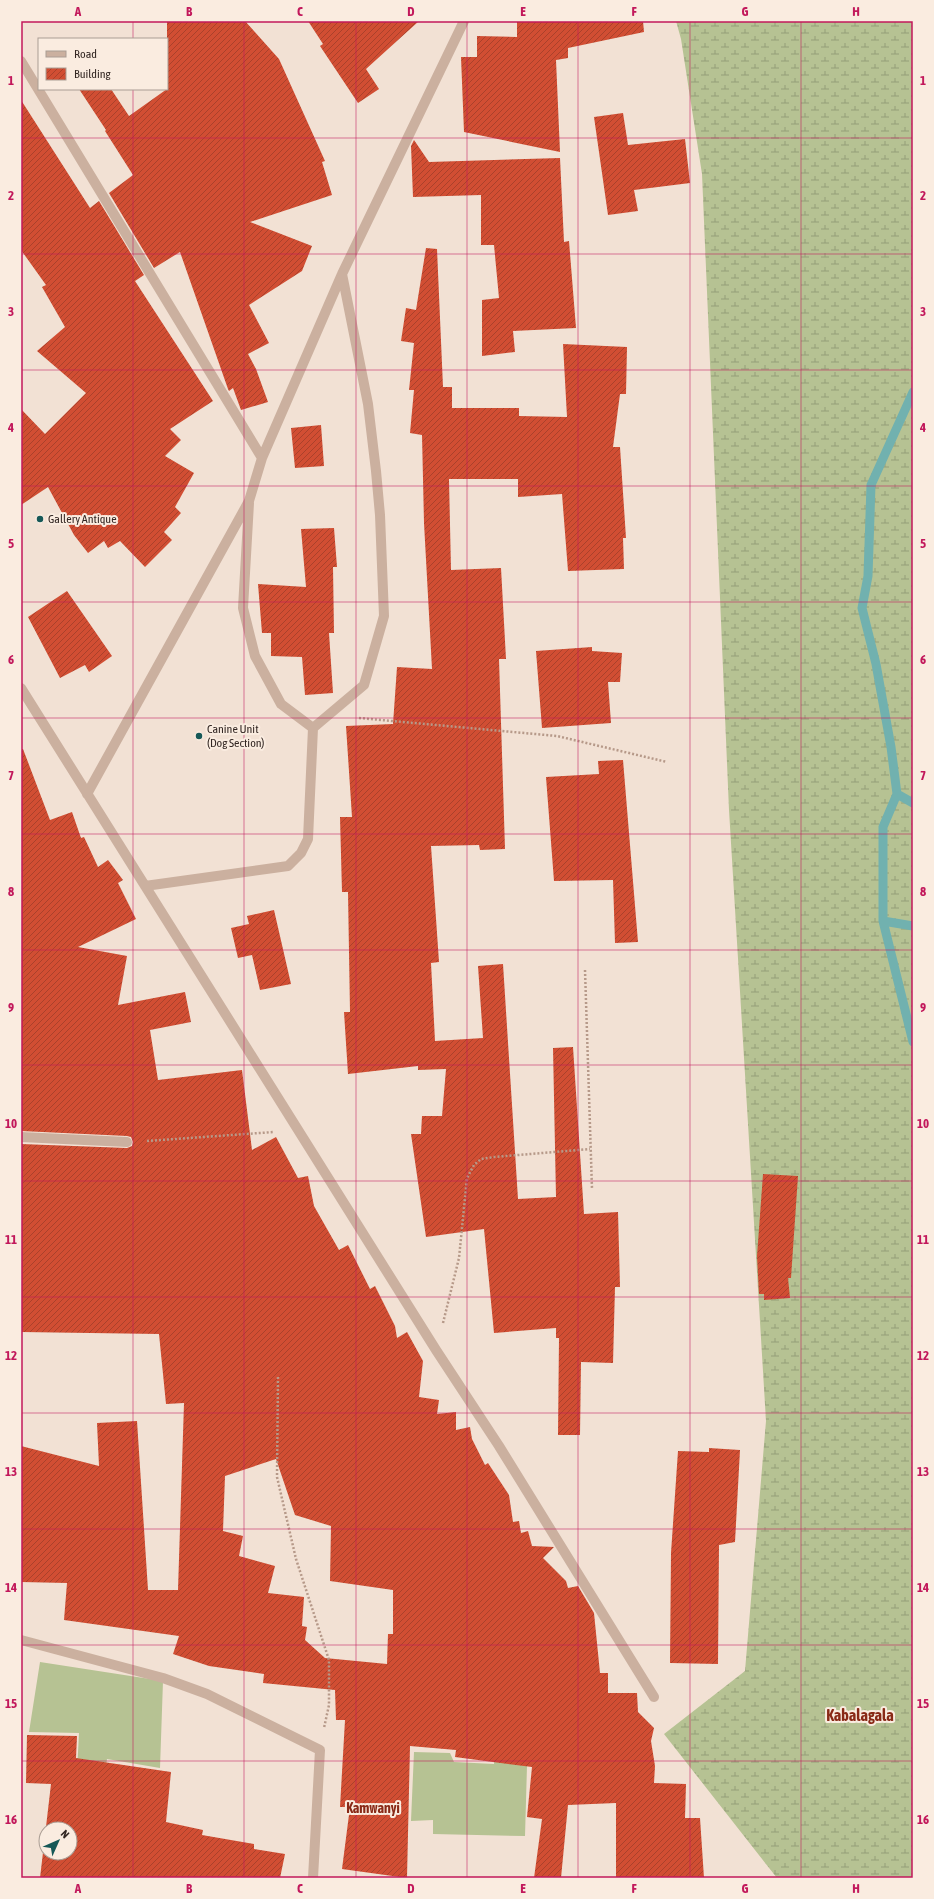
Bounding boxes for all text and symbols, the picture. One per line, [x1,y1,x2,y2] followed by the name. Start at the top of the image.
[74,4,82,19] text: A
[186,4,193,19] text: B
[297,4,303,19] text: C
[407,4,415,19] text: D
[520,4,526,19] text: E
[631,4,637,19] text: F
[742,4,749,19] text: G
[852,4,860,19] text: H
[38,38,168,90] legend
[74,47,97,61] text: Road
[74,67,112,81] text: Building
[8,73,14,88] text: 1
[920,73,926,88] text: 1
[8,188,14,203] text: 2
[920,188,926,203] text: 2
[8,304,14,319] text: 3
[920,304,926,319] text: 3
[7,420,14,435] text: 4
[919,420,926,435] text: 4
[48,512,117,526] place label: Gallery Antique
[35,514,45,524] marker: Gallery Antique
[8,536,14,551] text: 5
[920,536,926,551] text: 5
[8,652,14,667] text: 6
[920,652,926,667] text: 6
[207,722,265,750] place label: Canine Unit (Dog Section)
[194,731,204,741] marker: Canine Unit (Dog Section)
[8,768,14,783] text: 7
[920,768,926,783] text: 7
[8,884,14,899] text: 8
[920,884,926,899] text: 8
[8,1000,14,1015] text: 9
[920,1000,926,1015] text: 9
[5,1116,17,1131] text: 10
[917,1116,929,1131] text: 10
[5,1232,17,1247] text: 11
[917,1232,929,1247] text: 11
[5,1348,17,1363] text: 12
[917,1348,929,1363] text: 12
[5,1464,17,1479] text: 13
[917,1464,929,1479] text: 13
[5,1580,17,1595] text: 14
[917,1580,929,1595] text: 14
[5,1696,17,1711] text: 15
[917,1696,929,1711] text: 15
[826,1706,894,1724] district label: Kabalagala
[346,1800,400,1816] district label: Kamwanyi
[5,1812,17,1827] text: 16
[917,1812,929,1827] text: 16
[38,1821,78,1861] north arrow
[59,1827,72,1840] text: N
[74,1881,82,1896] text: A
[186,1881,193,1896] text: B
[297,1881,303,1896] text: C
[407,1881,415,1896] text: D
[520,1881,526,1896] text: E
[631,1881,637,1896] text: F
[742,1881,749,1896] text: G
[852,1881,860,1896] text: H

